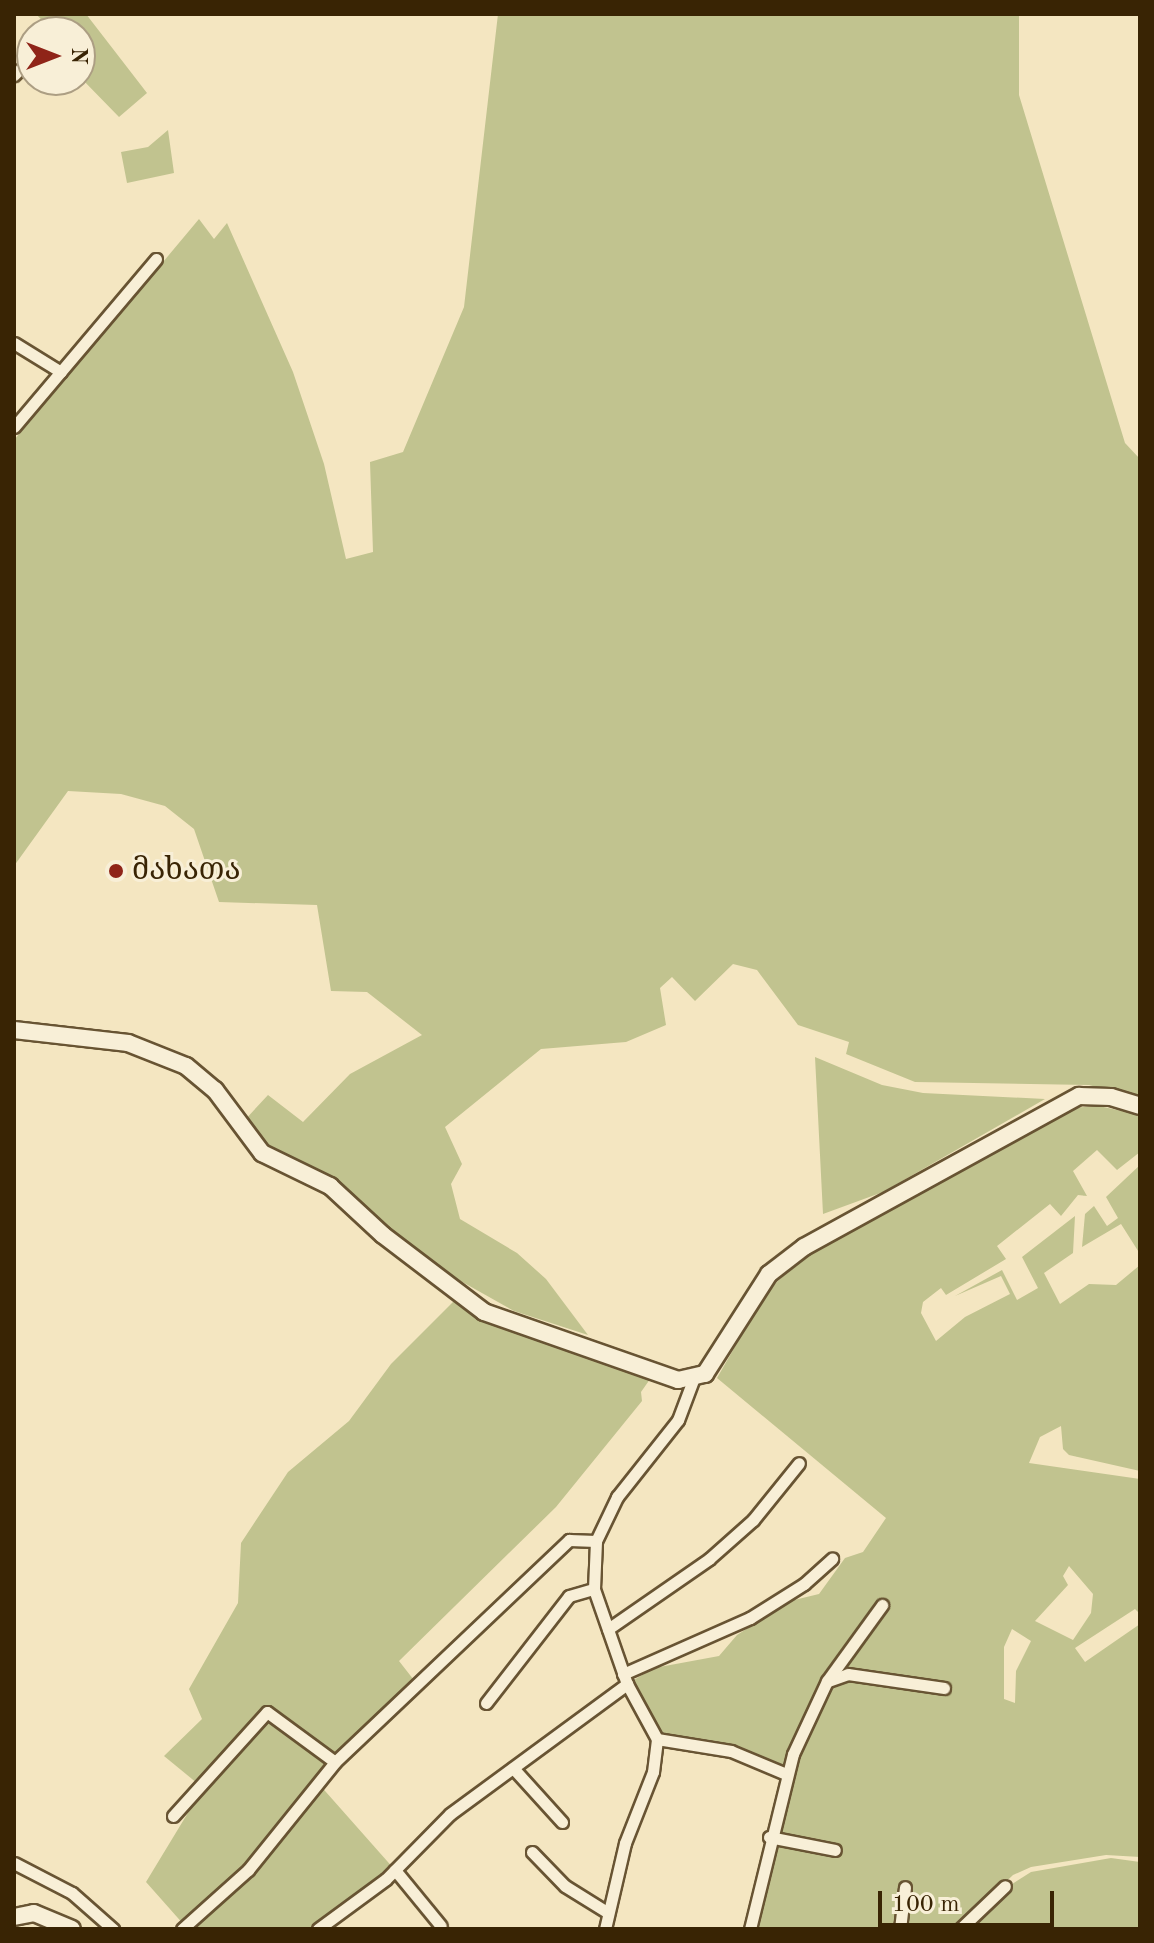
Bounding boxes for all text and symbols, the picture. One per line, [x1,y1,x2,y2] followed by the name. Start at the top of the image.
[16,16,96,96] north arrow
[67,48,89,64] text: N
[132,853,241,889] place label: მახათა
[107,862,125,880] marker: მახათა
[882,1875,1058,1925] scale bar
[892,1893,960,1917] text: 100 m

